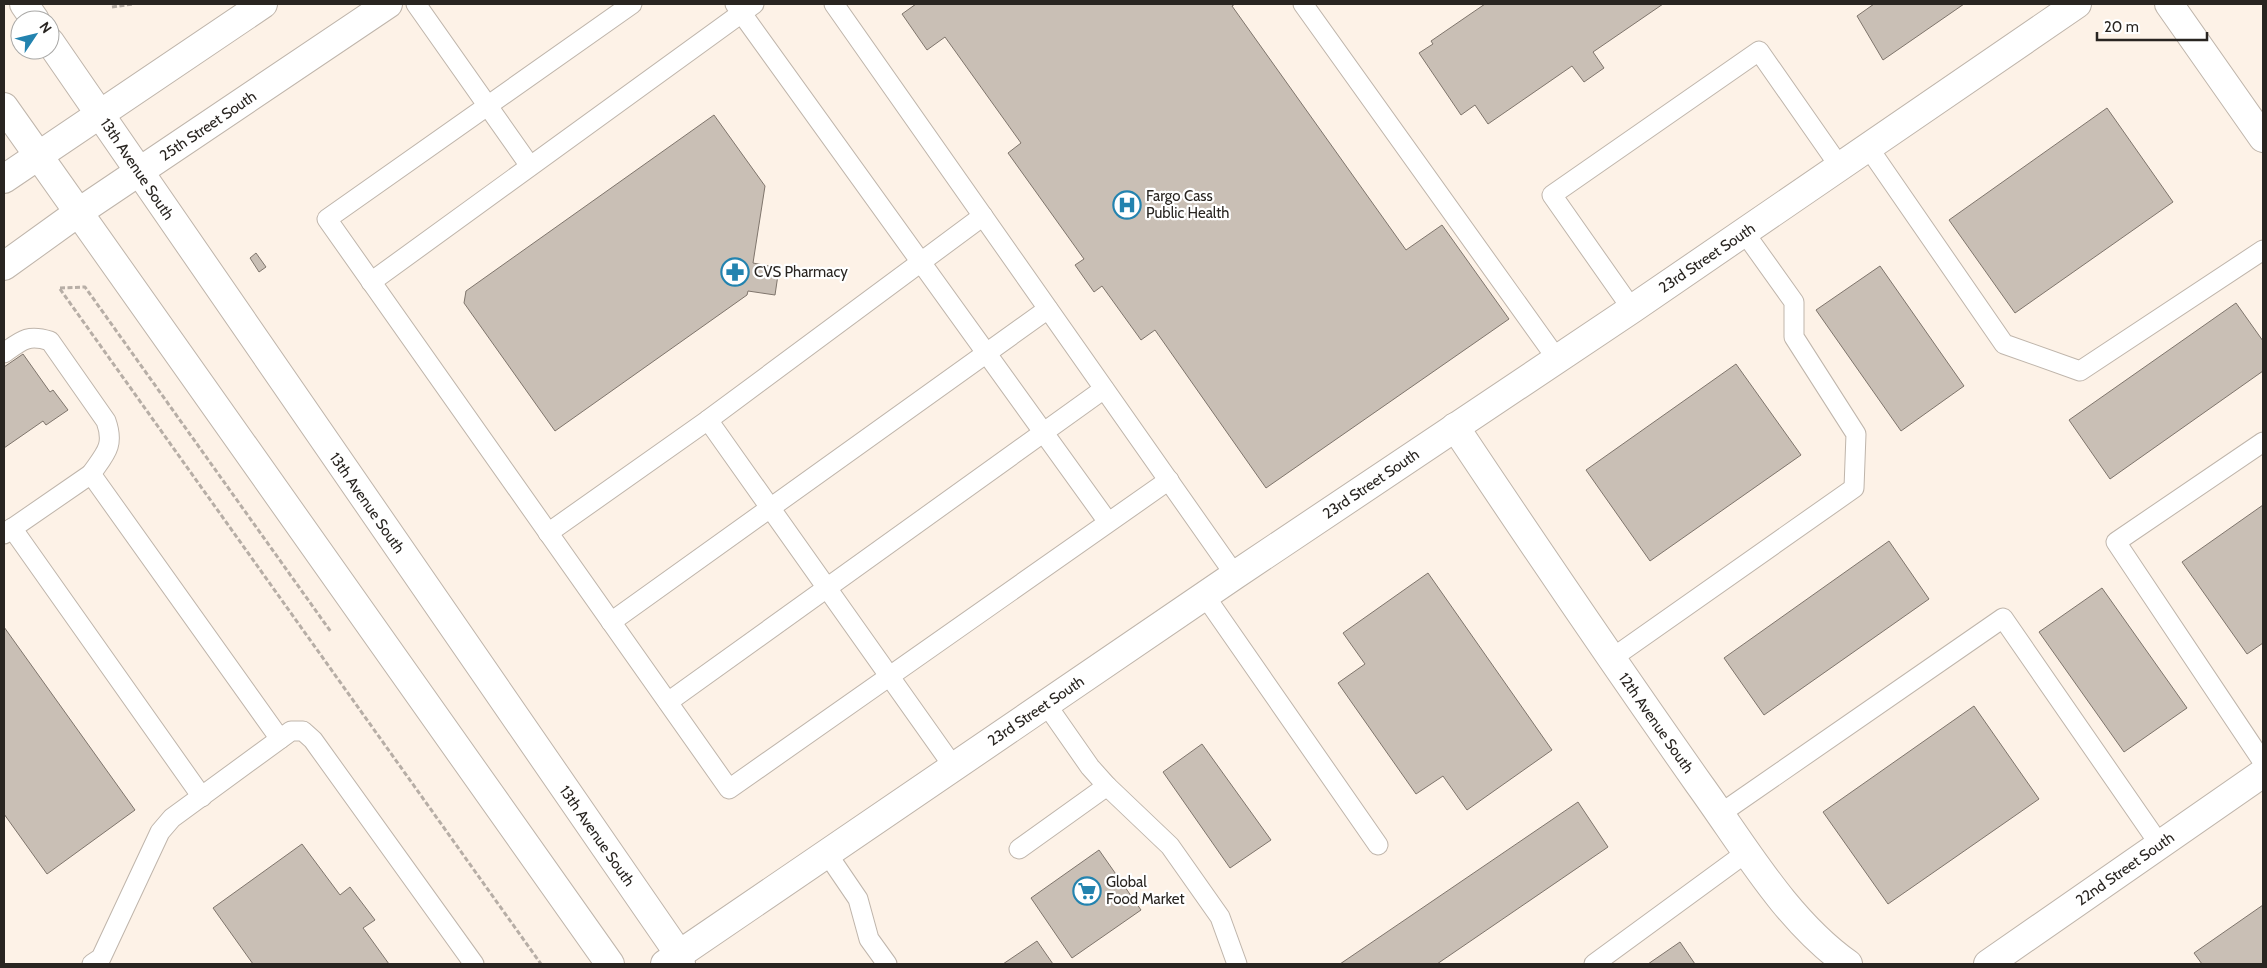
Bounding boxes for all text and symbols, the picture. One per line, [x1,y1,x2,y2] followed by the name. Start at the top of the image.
[10,10,60,60] north arrow
[2097,10,2207,42] scale bar
[35,18,56,37] text: N
[2104,18,2139,36] text: 20 m
[156,87,260,165] street label: 25th Street South
[96,115,178,223] street label: 13th Avenue South
[1146,187,1230,222] place label: Fargo Cass Public Health
[1112,190,1142,220] hospital icon: Fargo Cass Public Health
[1655,219,1759,297] street label: 23rd Street South
[720,257,750,287] pharmacy icon: CVS Pharmacy
[754,263,848,281] place label: CVS Pharmacy
[1319,445,1423,523] street label: 23rd Street South
[326,449,408,557] street label: 13th Avenue South
[1615,669,1697,777] street label: 12th Avenue South
[984,672,1088,750] street label: 23rd Street South
[556,782,638,890] street label: 13th Avenue South
[2072,828,2178,910] street label: 22nd Street South
[1106,873,1185,908] place label: Global Food Market
[1072,876,1102,906] supermarket icon: Global Food Market

